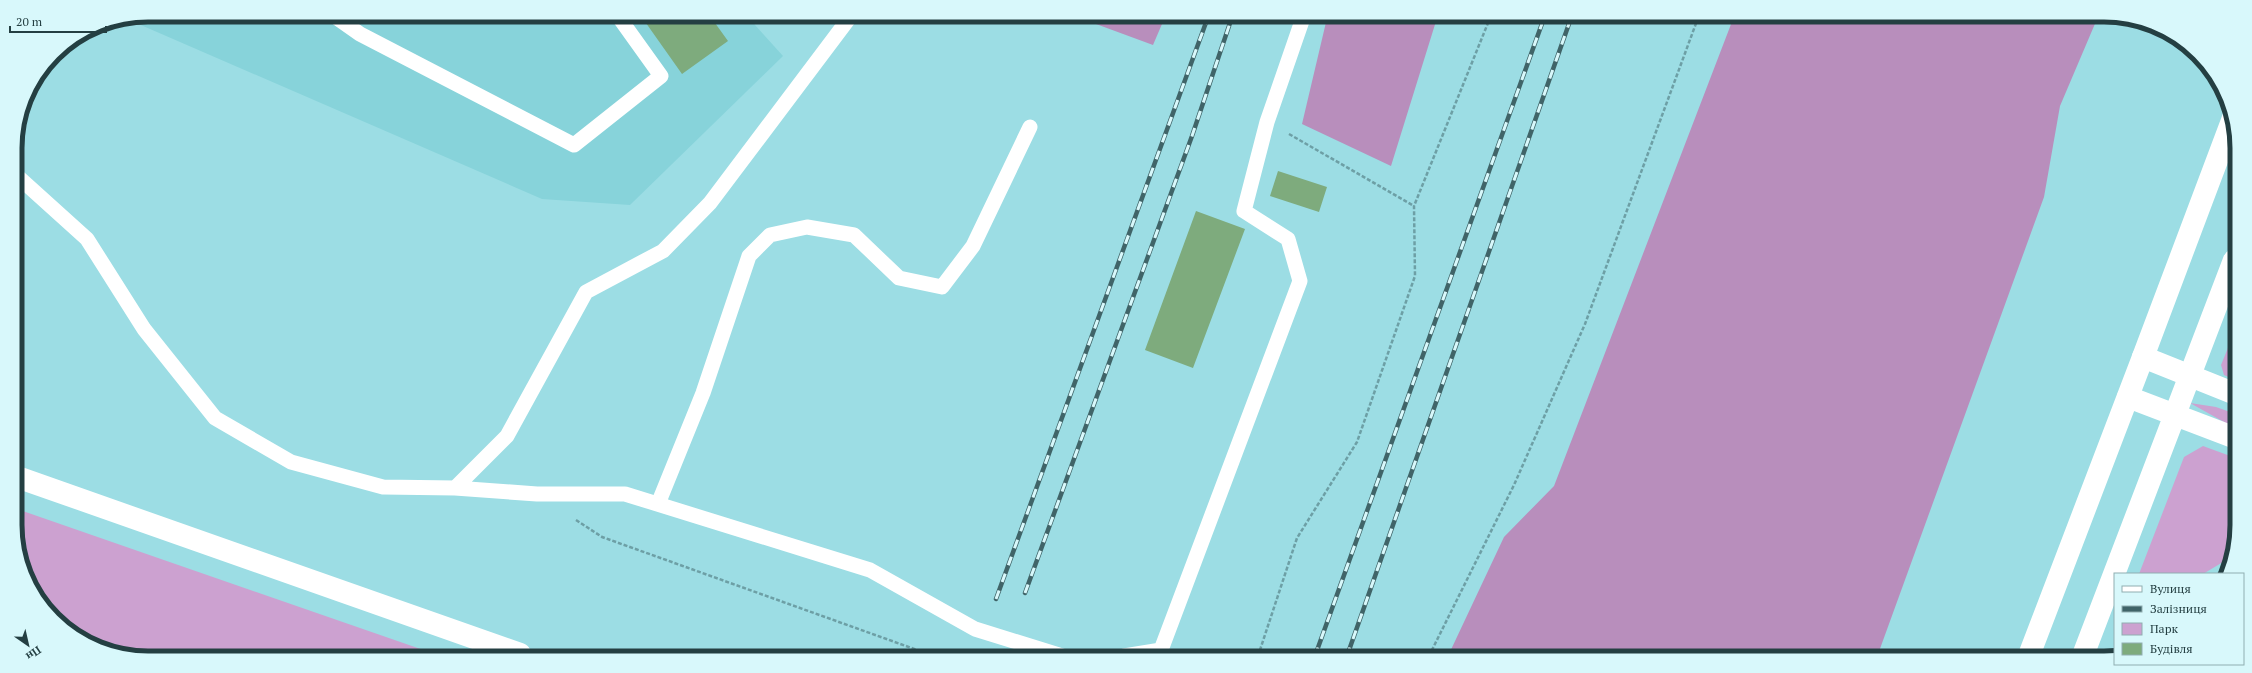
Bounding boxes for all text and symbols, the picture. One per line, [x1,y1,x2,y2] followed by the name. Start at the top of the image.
[10,8,106,34] scale bar
[16,14,43,29] text: 20 m
[2114,573,2244,665] legend
[2150,581,2191,596] text: Вулиця
[2150,601,2207,616] text: Залізниця
[2150,621,2178,636] text: Парк
[8,625,48,665] north arrow
[2150,641,2193,656] text: Будівля
[23,643,44,663] text: Пн

